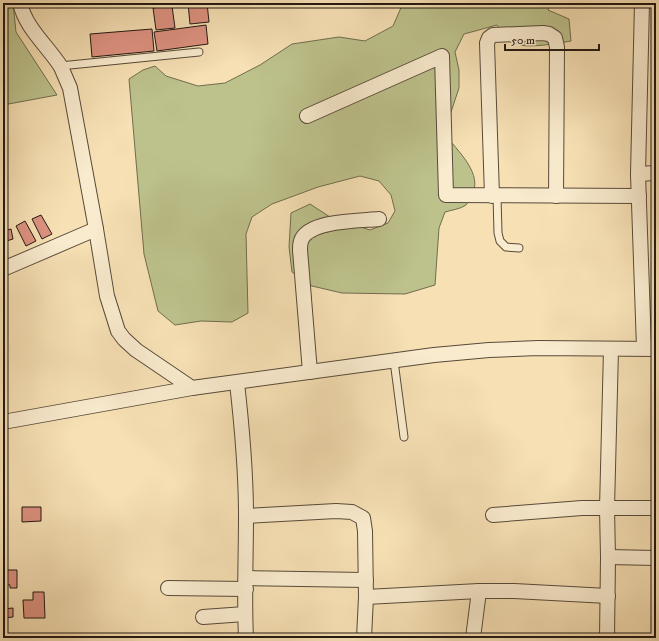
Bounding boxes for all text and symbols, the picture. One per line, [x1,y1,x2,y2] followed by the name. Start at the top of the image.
[505,26,599,52] scale bar
[511,33,535,48] text: 50 m

